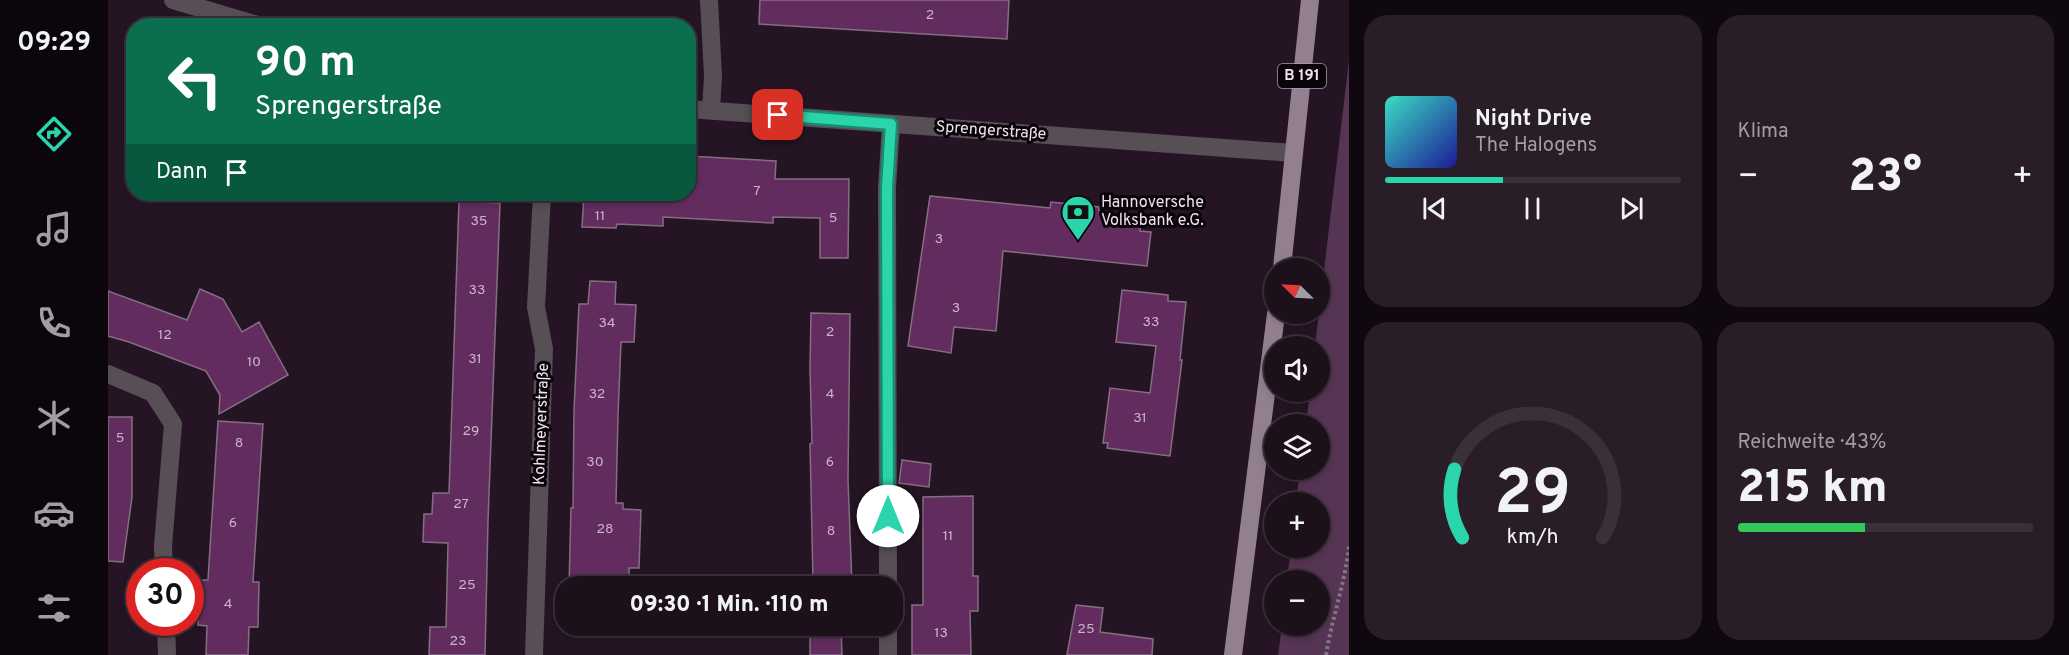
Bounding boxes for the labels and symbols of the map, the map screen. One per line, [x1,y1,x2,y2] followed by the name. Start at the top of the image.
[926,7,934,24] house number: 2
[1278,64,1326,88] road number: B 191
[752,89,803,140] pin
[935,117,1047,145] street label: Sprengerstraße
[753,183,761,200] house number: 7
[1101,193,1204,231] place label: Hannoversche Volksbank e.G.
[1060,194,1096,241] bank icon: Hannoversche Volksbank e.G.
[595,208,605,225] house number: 11
[829,210,837,227] house number: 5
[470,213,488,230] house number: 35
[935,231,943,248] house number: 3
[1264,258,1330,324] north arrow
[469,282,485,299] house number: 33
[952,300,960,317] house number: 3
[1143,314,1159,331] house number: 33
[598,315,616,332] house number: 34
[826,324,834,341] house number: 2
[158,327,172,344] house number: 12
[468,351,482,368] house number: 31
[247,354,261,371] house number: 10
[530,363,554,485] street label: Kohlmeyerstraße
[589,386,605,403] house number: 32
[826,386,834,403] house number: 4
[1133,410,1147,427] house number: 31
[463,423,479,440] house number: 29
[116,430,124,447] house number: 5
[235,435,243,452] house number: 8
[586,454,604,471] house number: 30
[826,454,834,471] house number: 6
[856,484,920,548] position arrow
[453,496,469,513] house number: 27
[229,515,237,532] house number: 6
[596,521,614,538] house number: 28
[827,523,835,540] house number: 8
[943,528,953,545] house number: 11
[126,558,204,636] speed limit sign: 30
[458,577,476,594] house number: 25
[224,596,232,613] house number: 4
[1077,621,1095,638] house number: 25
[934,625,948,642] house number: 13
[450,633,467,650] house number: 23

